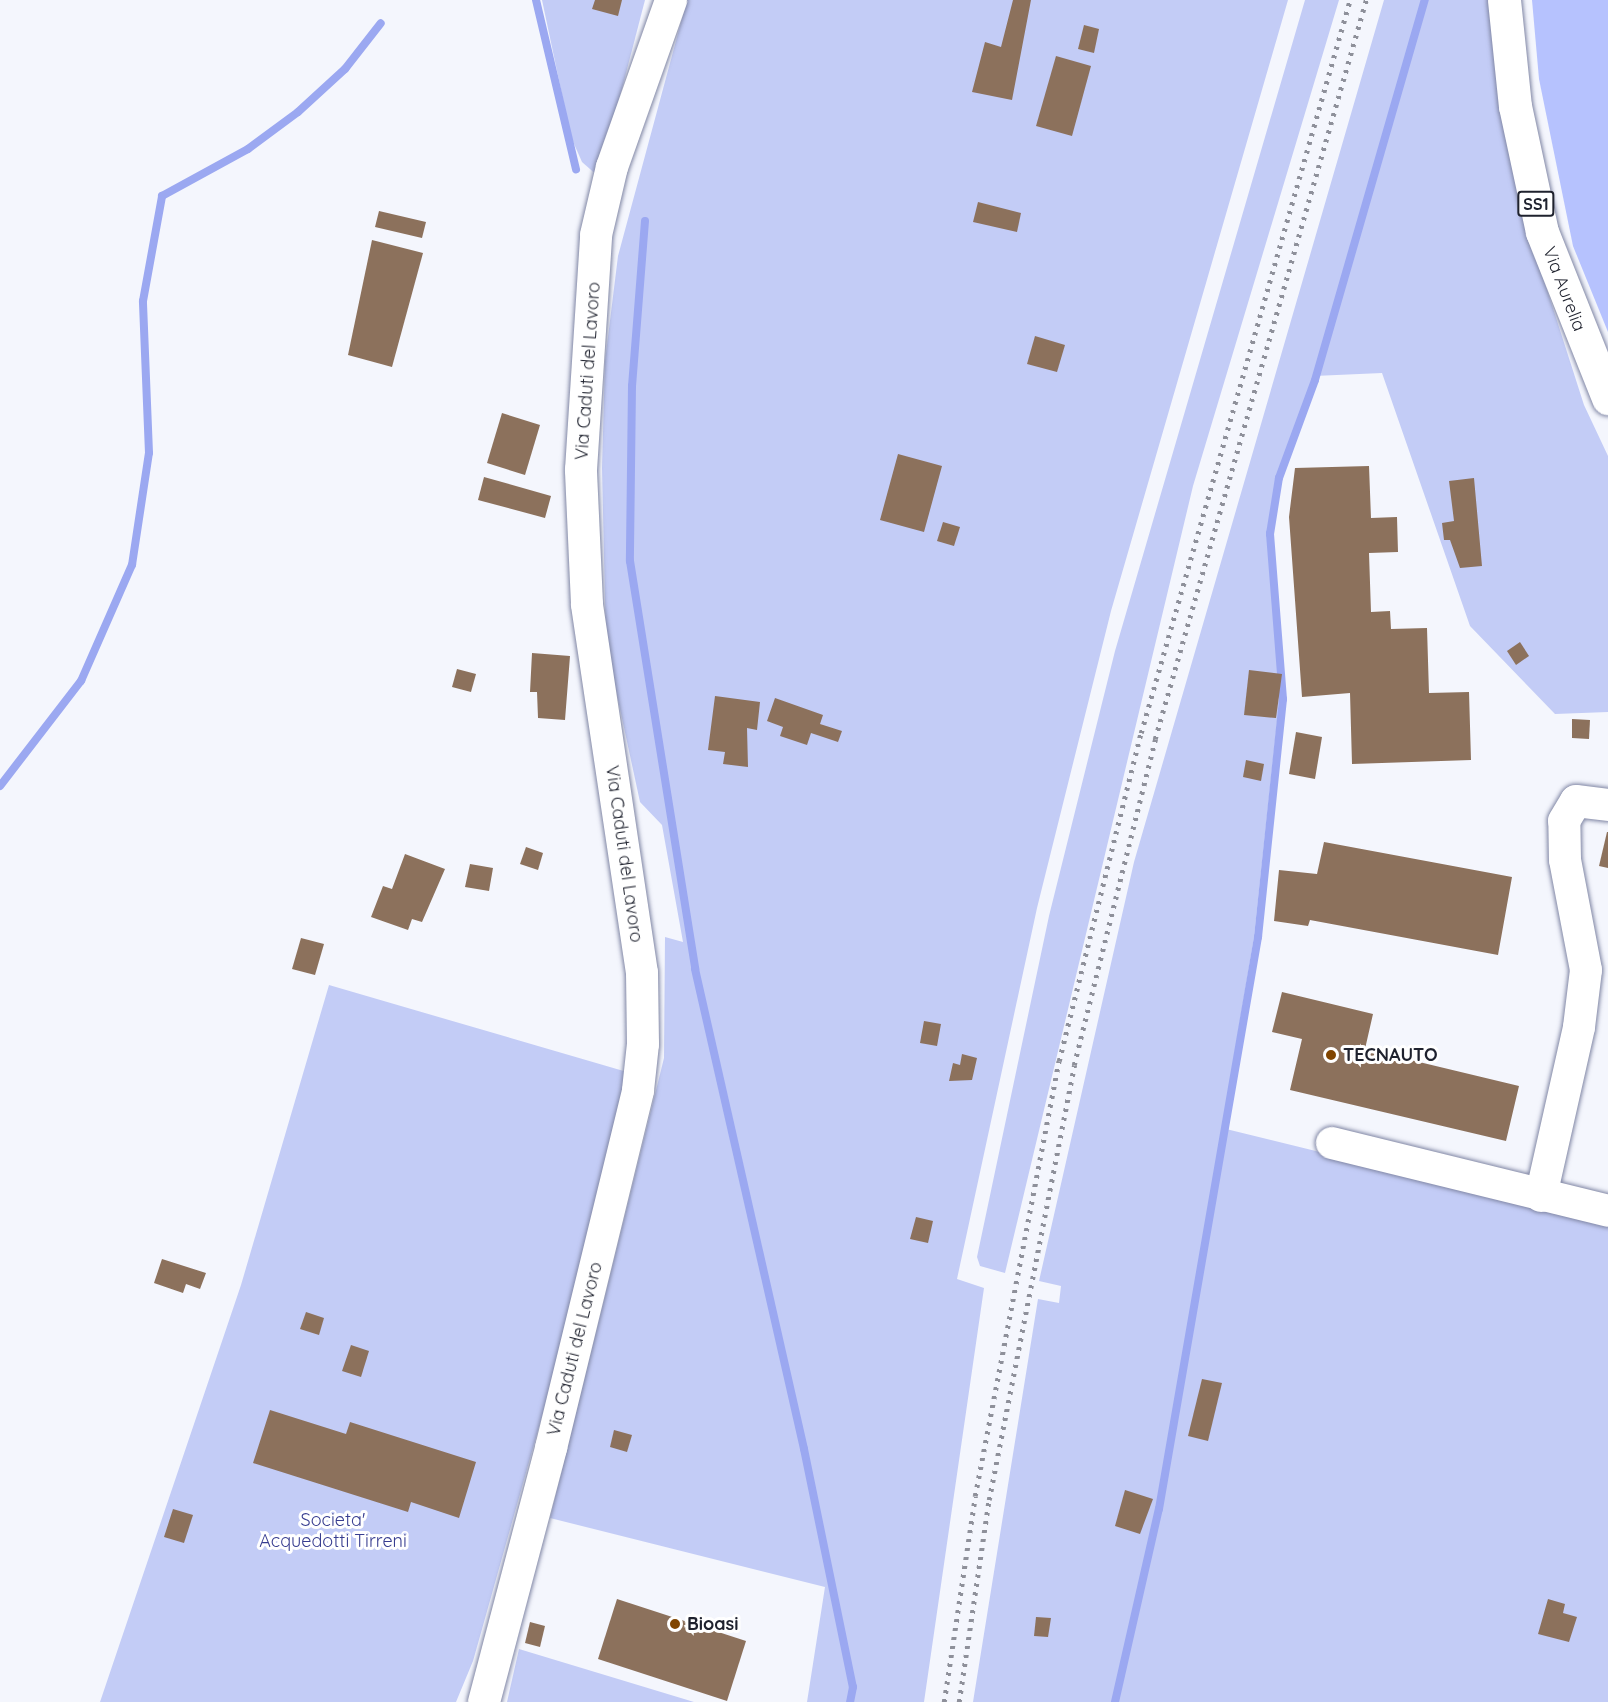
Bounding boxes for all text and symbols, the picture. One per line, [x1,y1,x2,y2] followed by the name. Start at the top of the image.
[1516,191,1556,217] road number: SS1
[1538,244,1590,334] street label: Via Aurelia
[571,281,605,461] street label: Via Caduti del Lavoro
[601,764,647,944] street label: Via Caduti del Lavoro
[1343,1044,1438,1066] place label: TECNAUTO
[1324,1048,1338,1062] marker: TECNAUTO
[543,1260,607,1438] street label: Via Caduti del Lavoro
[259,1510,407,1552] park label: Societa' Acquedotti Tirreni
[687,1613,738,1635] place label: Bioasi
[668,1617,682,1631] marker: Bioasi

